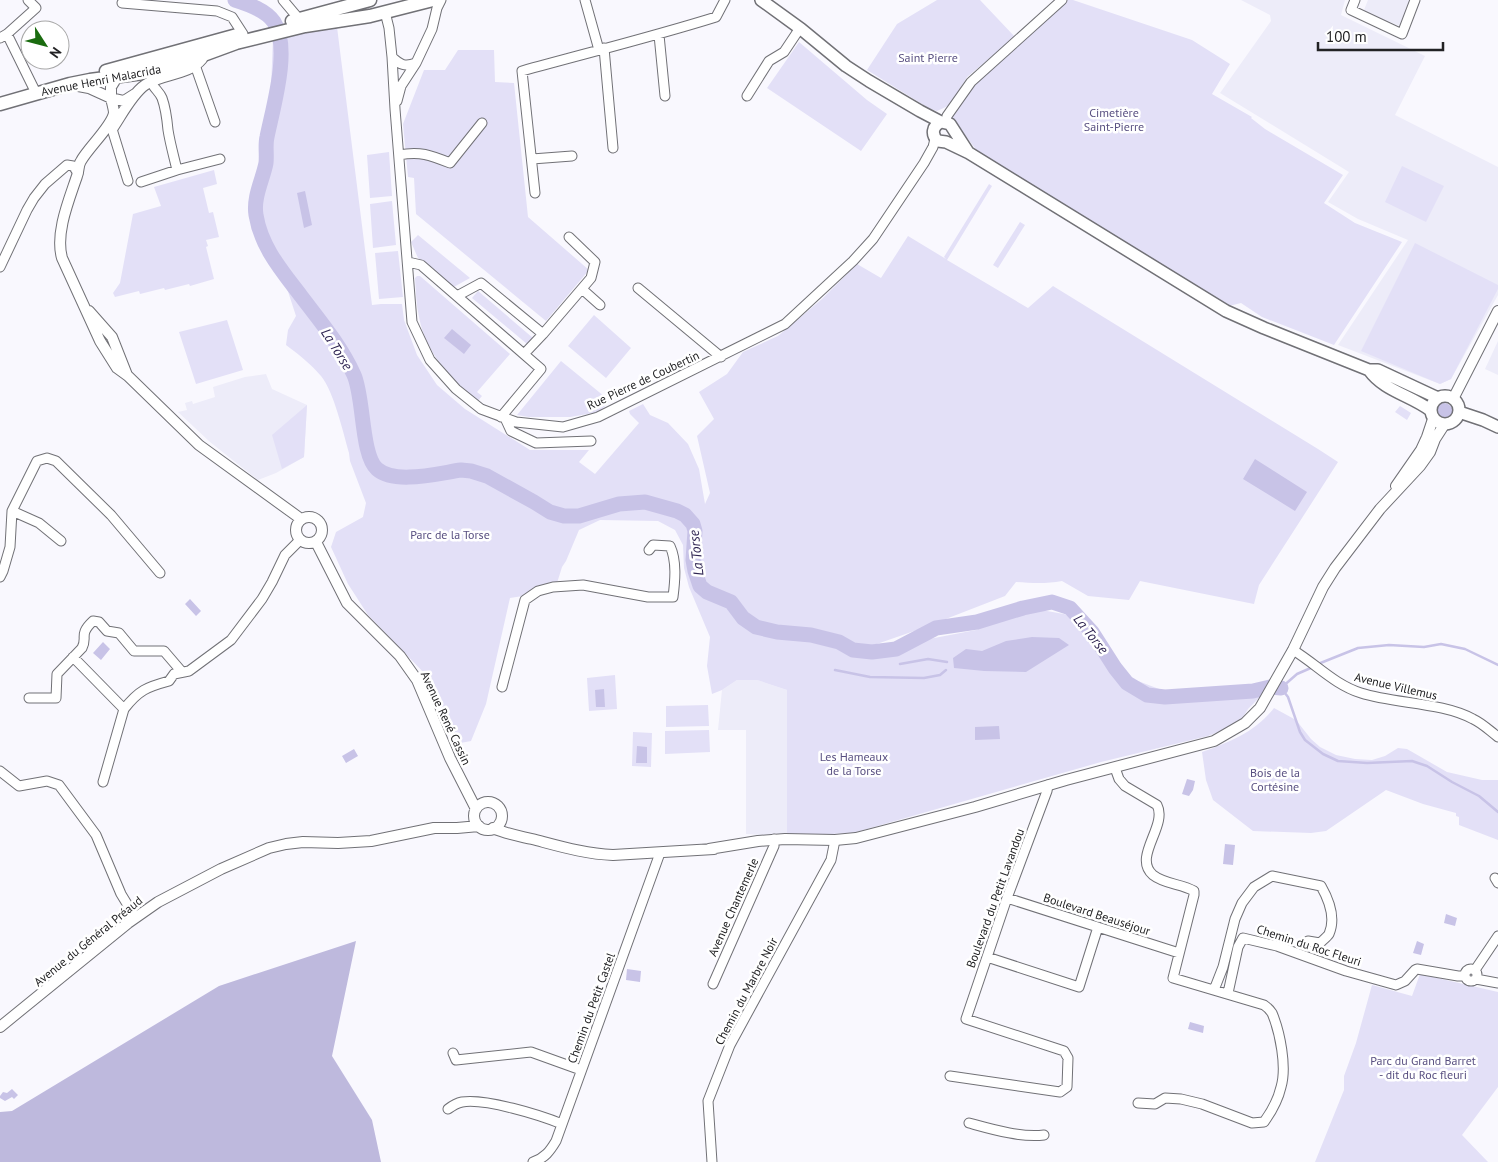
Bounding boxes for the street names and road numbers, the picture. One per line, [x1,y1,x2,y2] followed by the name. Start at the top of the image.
[40,61,162,99] street label: Avenue Henri Malacrida
[584,347,702,413] street label: Rue Pierre de Coubertin
[418,669,474,767] street label: Avenue René Cassin
[1353,669,1439,703] street label: Avenue Villemus
[963,826,1027,970] street label: Boulevard du Petit Lavandou
[705,855,761,959] street label: Avenue Chantemerle
[1042,890,1152,938] street label: Boulevard Beauséjour
[31,893,145,989] street label: Avenue du Général Préaud
[1255,921,1363,969] street label: Chemin du Roc Fleuri
[711,935,781,1047] street label: Chemin du Marbre Noir
[564,950,618,1065] street label: Chemin du Petit Castel

